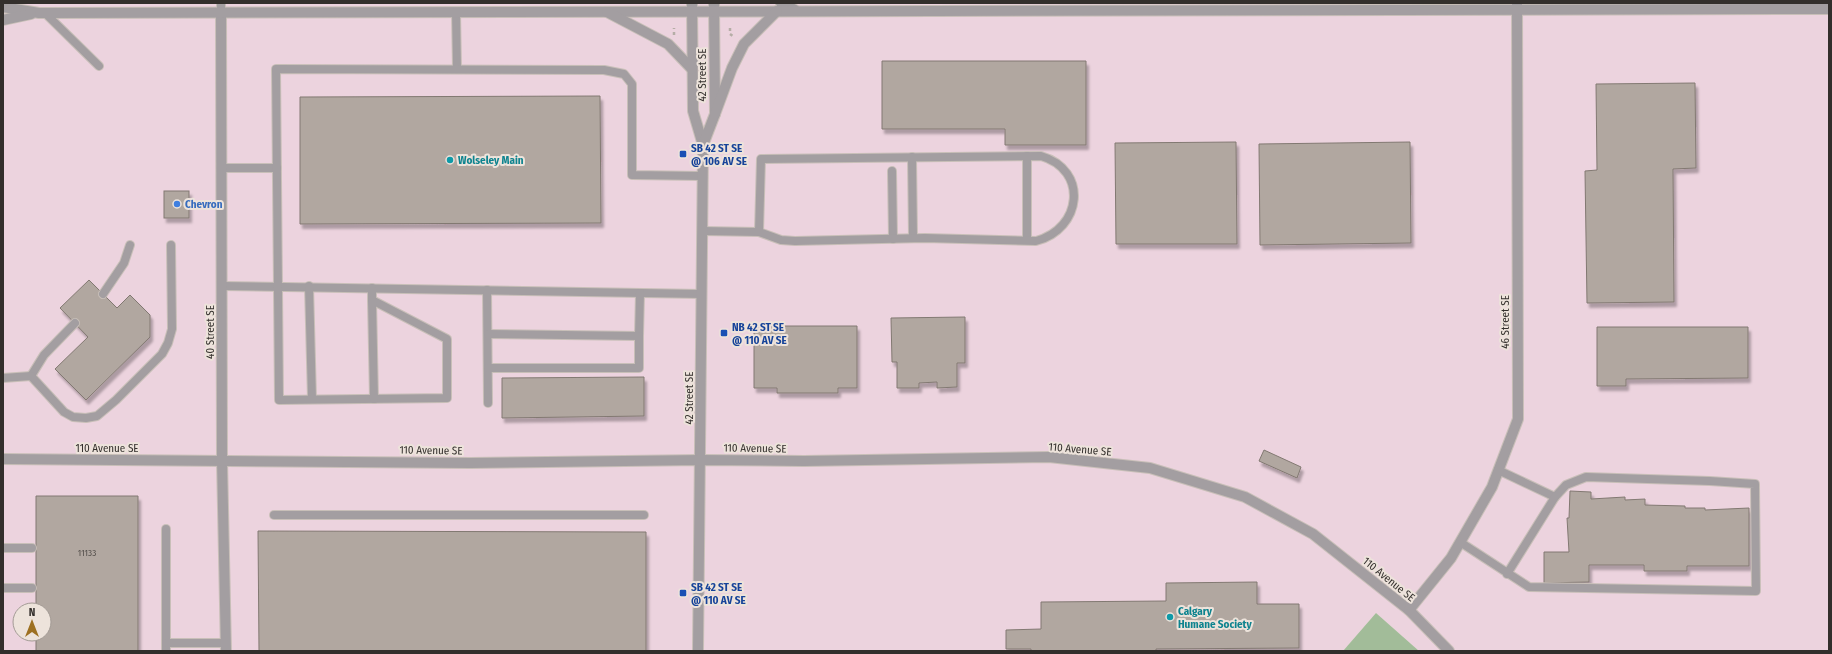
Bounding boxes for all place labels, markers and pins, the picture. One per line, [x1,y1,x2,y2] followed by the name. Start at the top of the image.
[691,142,747,168] place label: SB 42 ST SE @ 106 AV SE
[678,149,688,159] marker: SB 42 ST SE @ 106 AV SE
[458,154,524,167] place label: Wolseley Main
[445,155,455,165] marker: Wolseley Main
[185,198,223,211] place label: Chevron
[172,199,182,209] marker: Chevron
[732,321,787,347] place label: NB 42 ST SE @ 110 AV SE
[719,328,729,338] marker: NB 42 ST SE @ 110 AV SE
[691,581,746,607] place label: SB 42 ST SE @ 110 AV SE
[678,588,688,598] marker: SB 42 ST SE @ 110 AV SE
[1178,605,1252,631] place label: Calgary Humane Society
[1165,612,1175,622] marker: Calgary Humane Society

